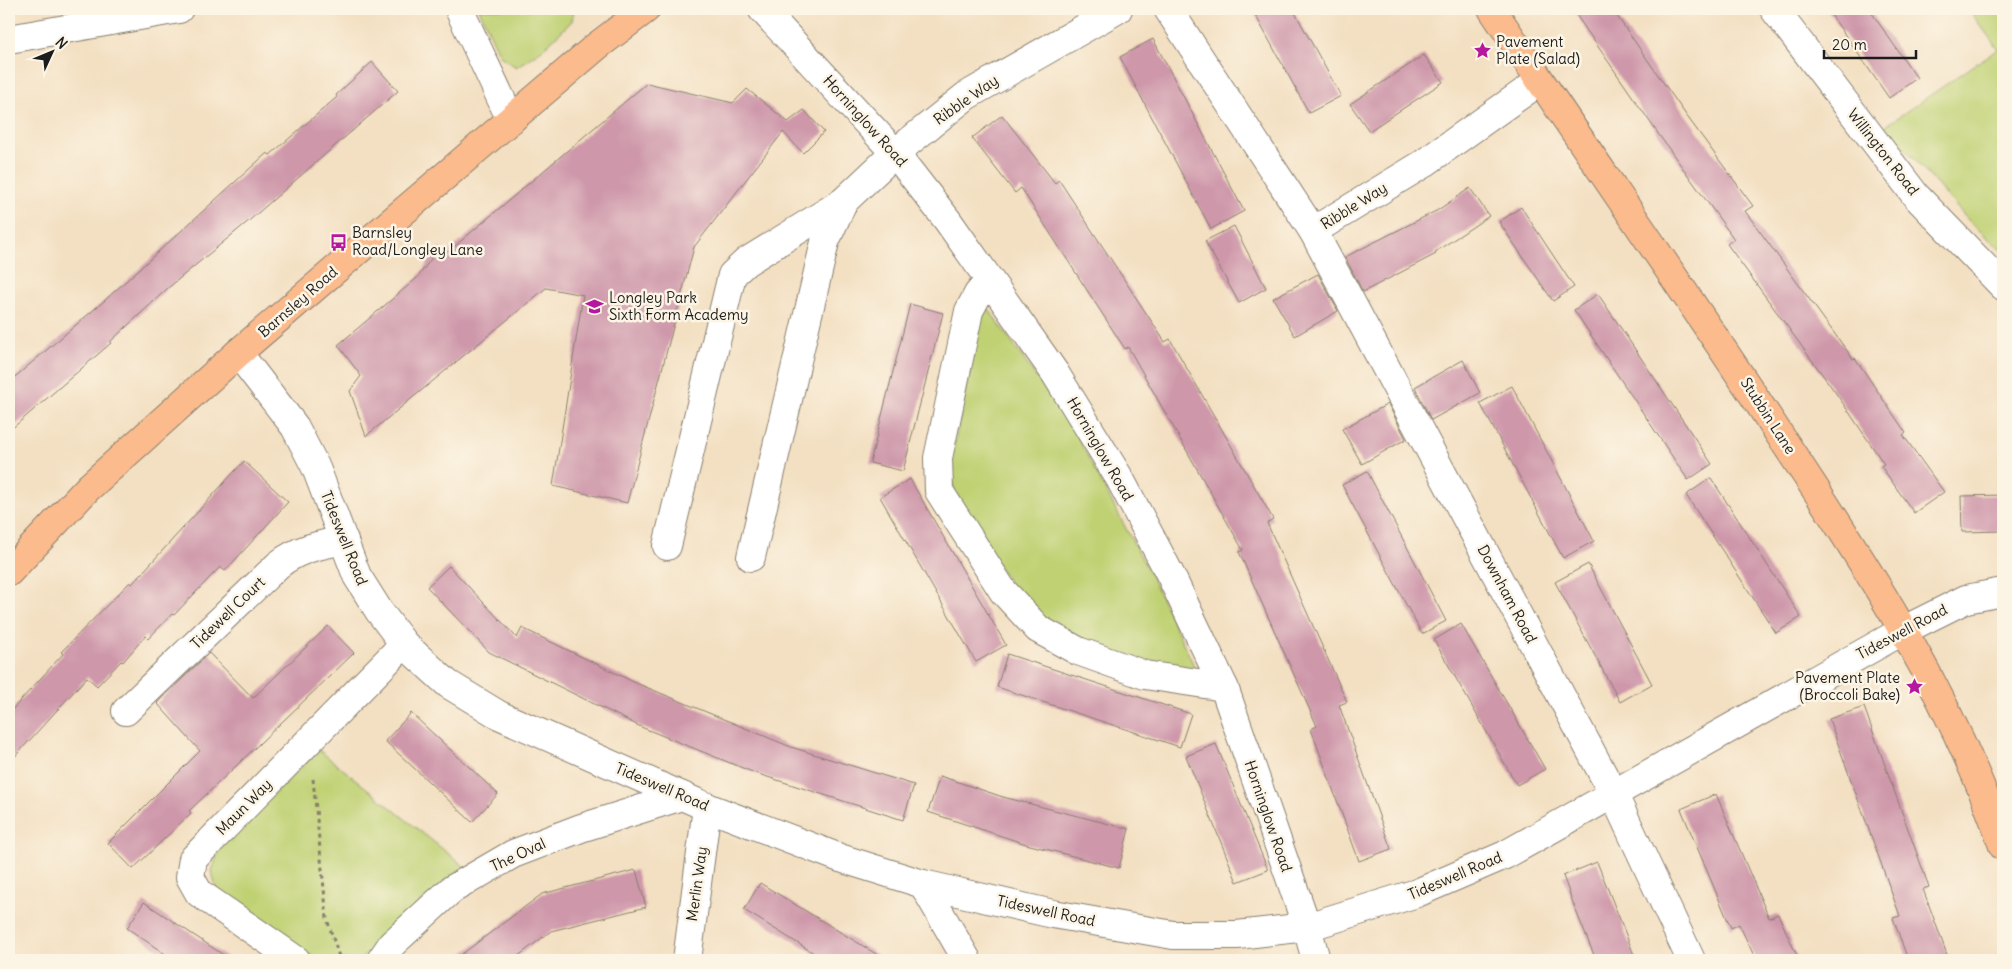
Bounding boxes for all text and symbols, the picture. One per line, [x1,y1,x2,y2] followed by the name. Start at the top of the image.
[28,28,78,78] north arrow
[1824,28,1917,60] scale bar
[1496,32,1580,68] place label: Pavement Plate (Salad)
[52,33,71,53] text: N
[1832,35,1867,54] text: 20 m
[1472,41,1492,61] place icon: Pavement Plate (Salad)
[930,70,1002,129] street label: Ribble Way
[819,71,912,171] street label: Horninglow Road
[1844,104,1923,199] street label: Willington Road
[1317,178,1390,233] street label: Ribble Way
[352,223,483,259] place label: Barnsley Road/Longley Lane
[328,232,348,252] bus stop icon: Barnsley Road/Longley Lane
[254,262,341,341] street label: Barnsley Road
[609,288,749,324] place label: Longley Park Sixth Form Academy
[585,297,605,317] school or university icon: Longley Park Sixth Form Academy
[1737,374,1800,458] street label: Stubbin Lane
[1063,393,1138,504] street label: Horninglow Road
[317,488,372,588] street label: Tideswell Road
[1474,541,1541,646] street label: Downham Road
[186,572,269,653] street label: Tidewell Court
[1853,600,1951,663] street label: Tideswell Road
[1795,668,1900,704] place label: Pavement Plate (Broccoli Bake)
[1904,677,1924,697] place icon: Pavement Plate (Broccoli Bake)
[612,758,712,815] street label: Tideswell Road
[1240,758,1297,874] street label: Horninglow Road
[212,775,276,839] street label: Maun Way
[487,833,548,876] street label: The Oval
[682,845,711,923] street label: Merlin Way
[1405,847,1505,904] street label: Tideswell Road
[995,891,1097,930] street label: Tideswell Road

